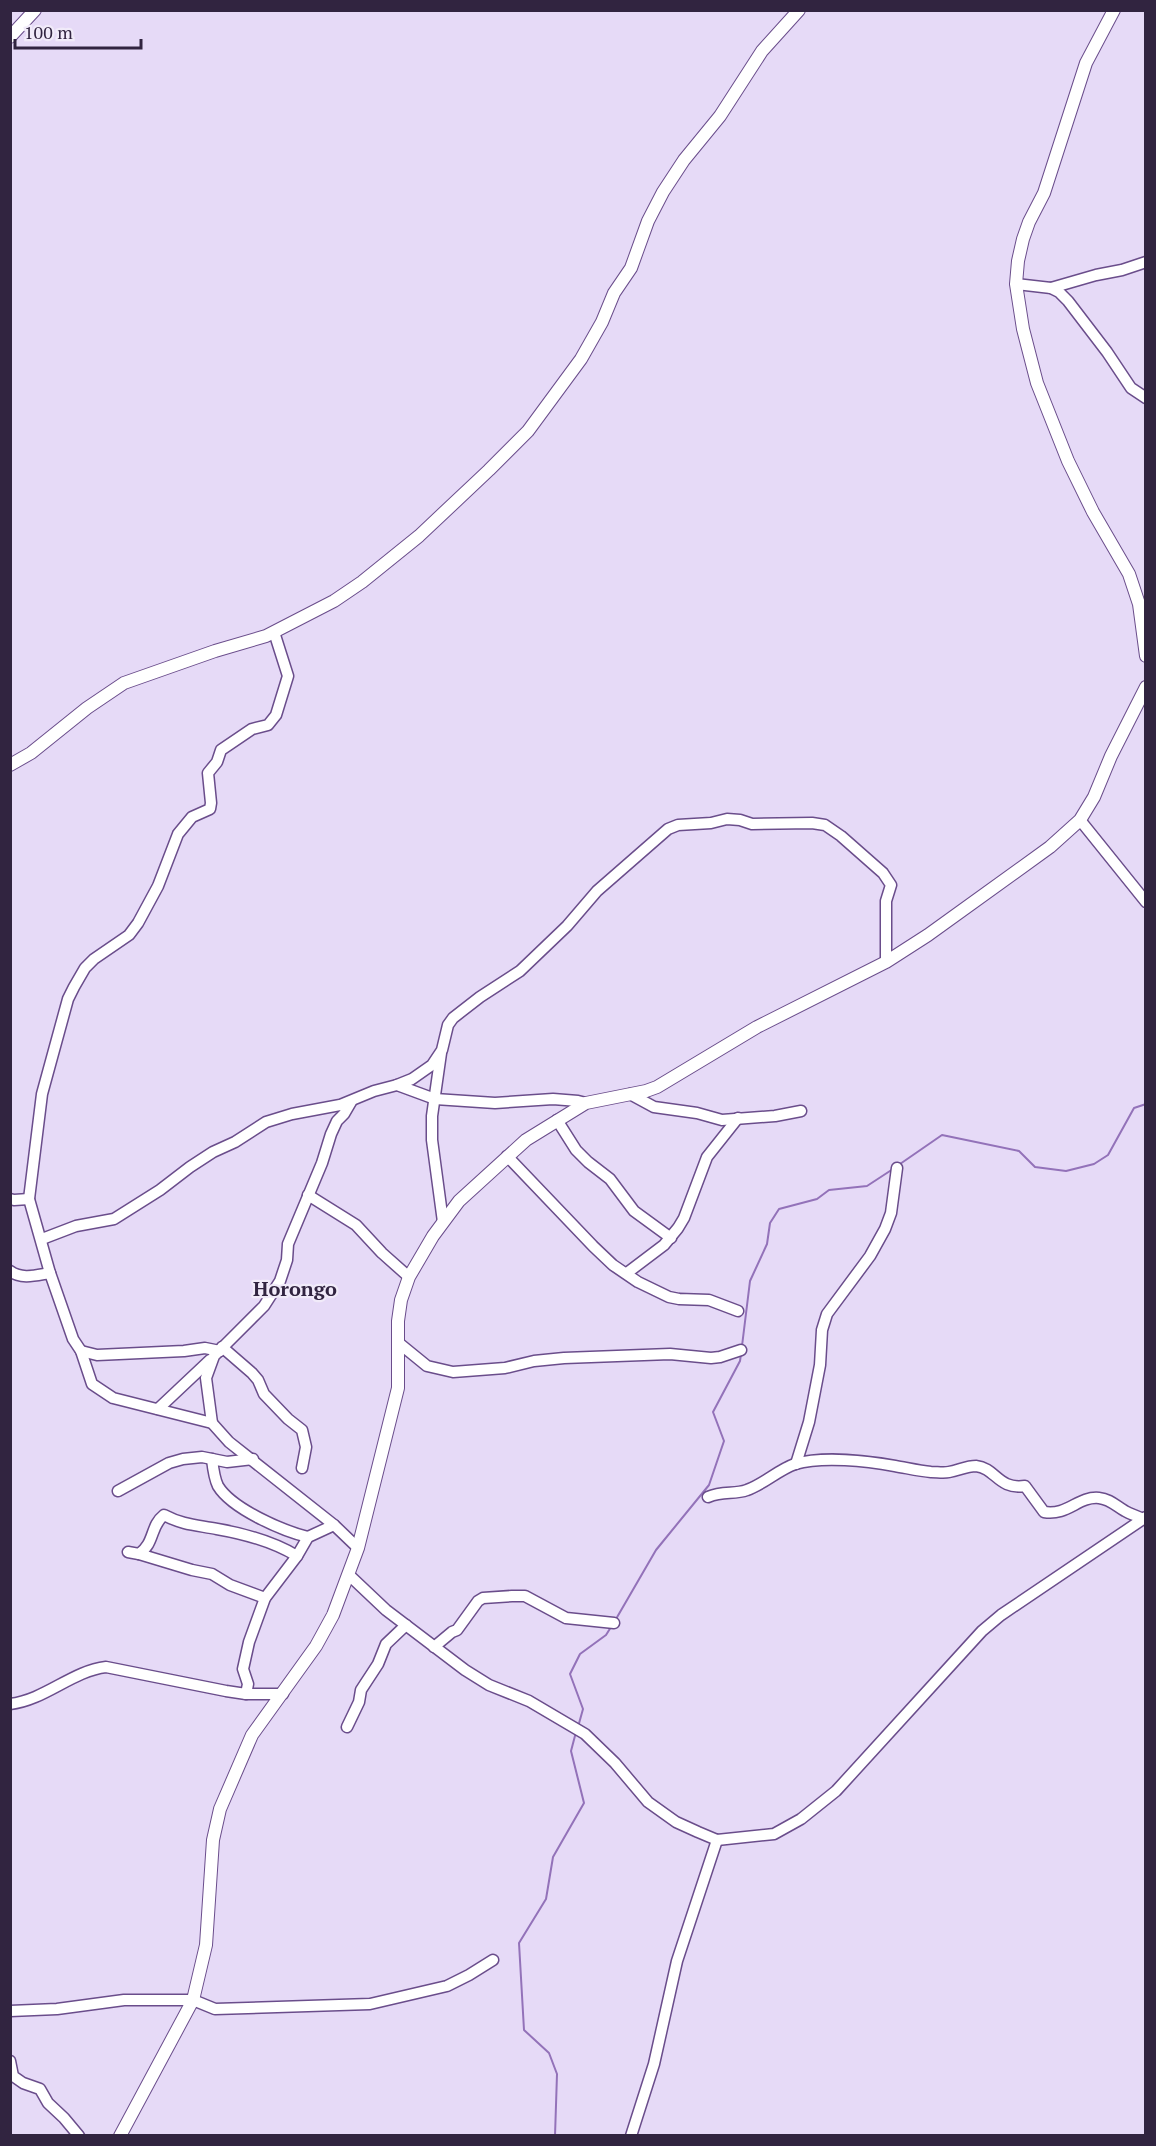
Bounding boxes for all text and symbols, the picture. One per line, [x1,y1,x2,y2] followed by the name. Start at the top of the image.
[15,12,141,50] scale bar
[24,20,73,44] text: 100 m
[253,1275,337,1302] district label: Horongo

